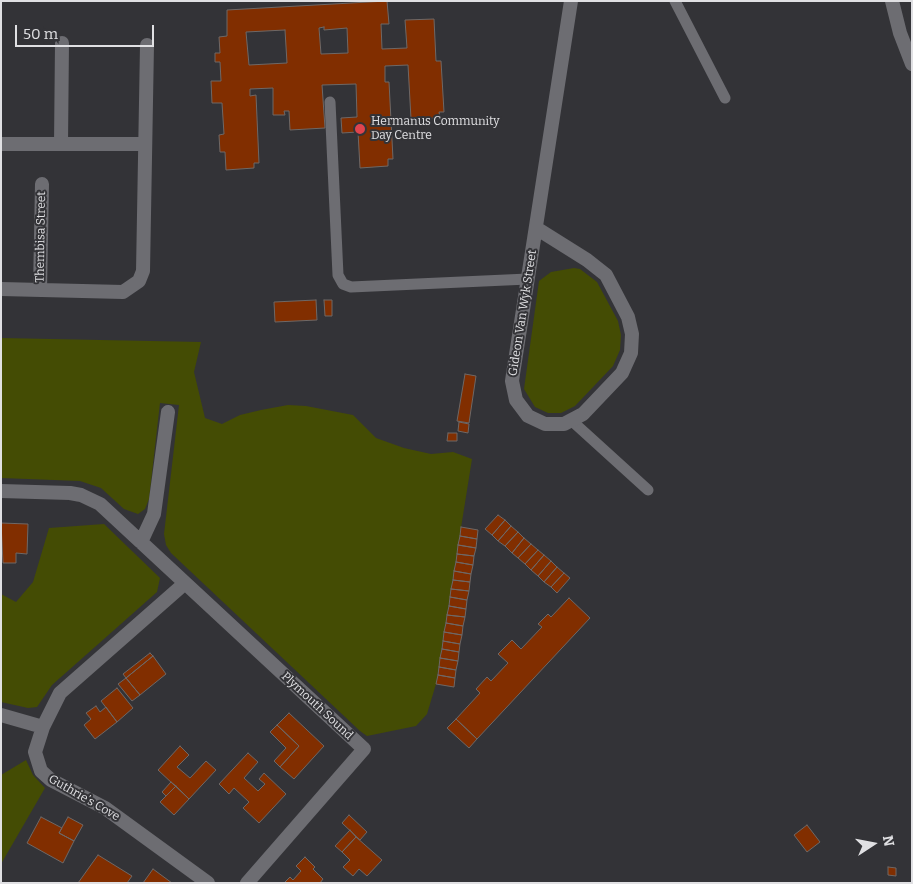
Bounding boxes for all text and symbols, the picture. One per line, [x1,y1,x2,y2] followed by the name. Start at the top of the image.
[18,15,156,47] scale bar
[23,25,58,43] text: 50 m
[371,115,500,143] place label: Hermanus Community Day Centre
[353,122,367,136] marker: Hermanus Community Day Centre
[33,191,49,283] street label: Thembisa Street
[506,249,540,377] street label: Gideon Van Wyk Street
[278,669,356,743] street label: Plymouth Sound
[46,772,122,824] street label: Guthrie’s Cove
[848,819,898,869] north arrow
[879,834,898,848] text: N

